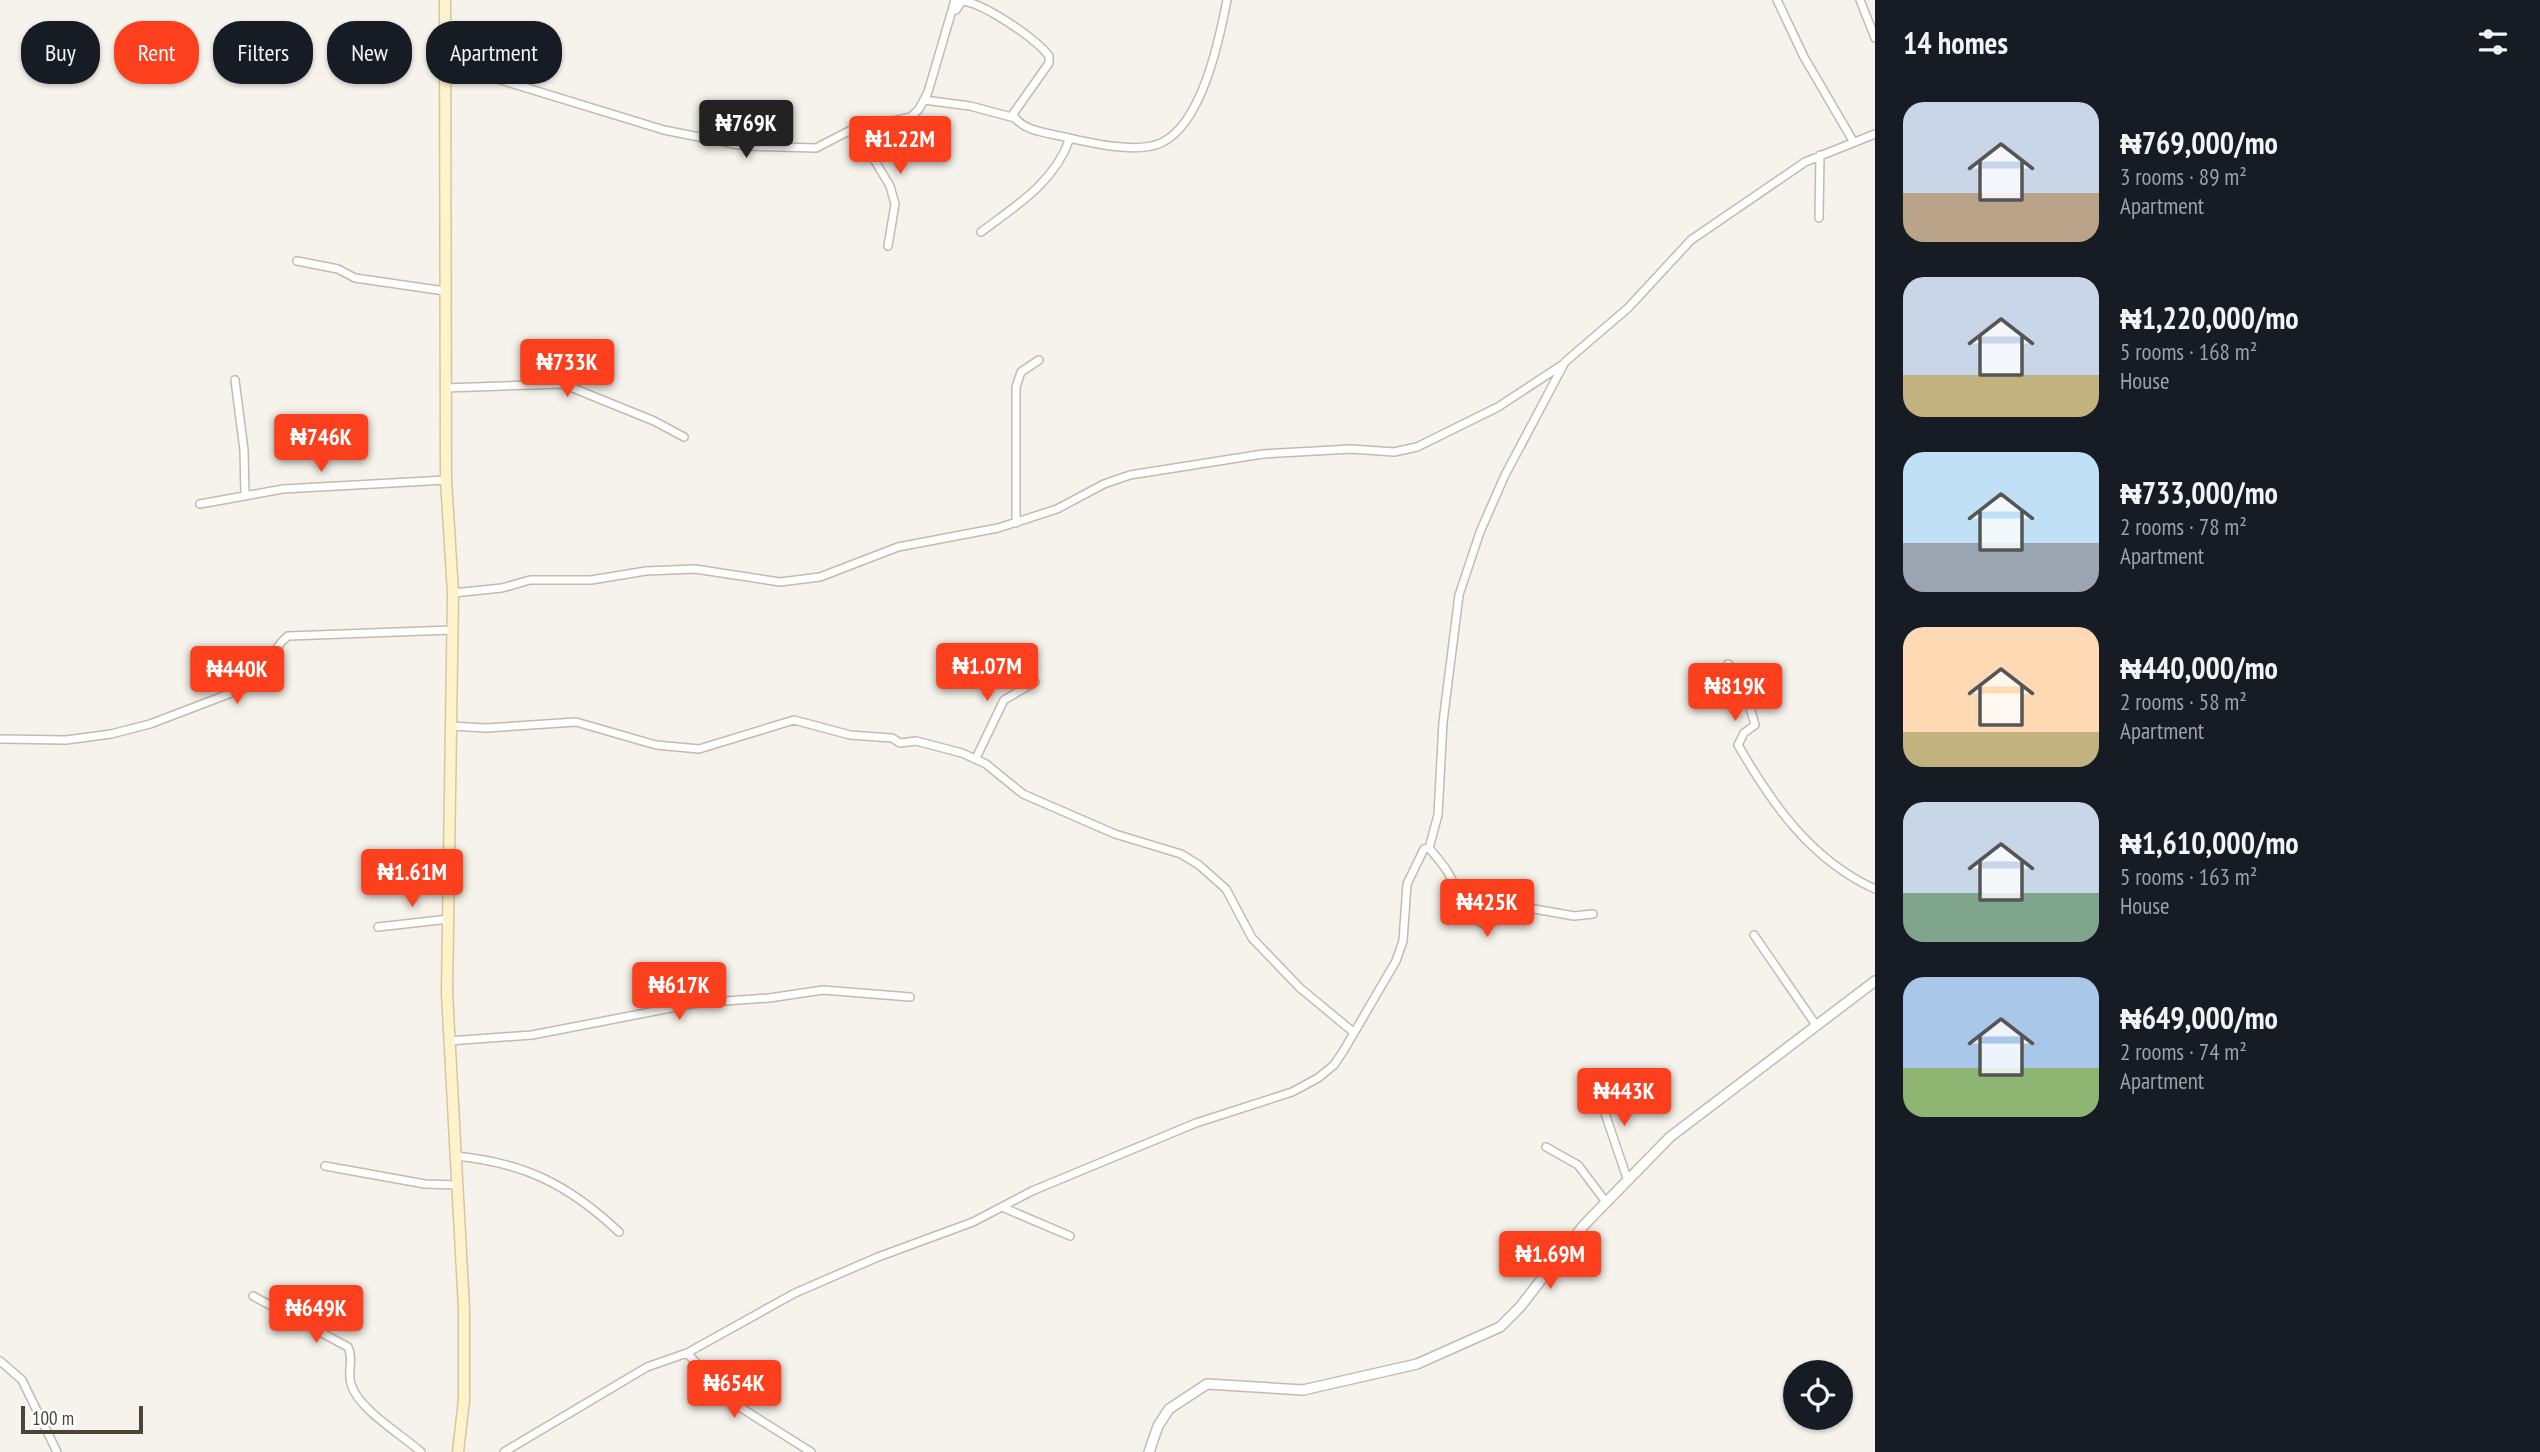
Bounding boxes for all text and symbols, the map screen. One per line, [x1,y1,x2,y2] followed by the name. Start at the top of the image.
[21,21,100,84] chip: Buy
[114,21,199,84] chip: Rent
[213,21,313,84] chip: Filters
[327,21,412,84] chip: New
[426,21,562,84] chip: Apartment
[1903,23,2008,62] text: 14 homes
[2474,23,2512,61] icon: filters
[697,100,795,160] pin: ₦769K
[715,108,777,137] text: ₦769K
[843,116,957,176] pin: ₦1.22M
[2120,123,2278,162] text: ₦769,000/mo
[865,124,935,153] text: ₦1.22M
[1959,130,2043,214] icon: home
[2120,162,2247,191] text: 3 rooms · 89 m²
[2120,191,2204,220] text: Apartment
[2120,298,2299,337] text: ₦1,220,000/mo
[1959,305,2043,389] icon: home
[2120,337,2257,366] text: 5 rooms · 168 m²
[518,340,616,399] pin: ₦733K
[536,347,598,376] text: ₦733K
[2120,366,2170,395] text: House
[272,414,370,474] pin: ₦746K
[290,422,352,451] text: ₦746K
[2120,473,2278,512] text: ₦733,000/mo
[1959,480,2043,564] icon: home
[2120,512,2247,541] text: 2 rooms · 78 m²
[2120,541,2204,570] text: Apartment
[930,644,1044,703] pin: ₦1.07M
[188,646,286,706] pin: ₦440K
[2120,648,2278,687] text: ₦440,000/mo
[952,651,1022,680] text: ₦1.07M
[206,654,268,683] text: ₦440K
[1959,655,2043,739] icon: home
[1686,664,1784,723] pin: ₦819K
[1704,671,1766,700] text: ₦819K
[2120,687,2247,716] text: 2 rooms · 58 m²
[2120,716,2204,745] text: Apartment
[2120,823,2299,862] text: ₦1,610,000/mo
[1959,830,2043,914] icon: home
[355,850,469,909] pin: ₦1.61M
[377,857,447,886] text: ₦1.61M
[2120,862,2257,891] text: 5 rooms · 163 m²
[1438,880,1536,939] pin: ₦425K
[1456,887,1518,916] text: ₦425K
[2120,891,2170,920] text: House
[630,962,728,1022] pin: ₦617K
[648,970,710,999] text: ₦617K
[2120,998,2278,1037] text: ₦649,000/mo
[1959,1005,2043,1089] icon: home
[2120,1037,2247,1066] text: 2 rooms · 74 m²
[2120,1066,2204,1095] text: Apartment
[1575,1068,1673,1128] pin: ₦443K
[1593,1076,1655,1105] text: ₦443K
[1493,1232,1607,1291] pin: ₦1.69M
[1515,1239,1585,1268] text: ₦1.69M
[267,1286,365,1345] pin: ₦649K
[285,1293,347,1322] text: ₦649K
[685,1360,783,1420] pin: ₦654K
[1783,1360,1853,1430] map controls
[1783,1360,1853,1430] button: locate
[703,1368,765,1397] text: ₦654K
[21,1403,144,1435] scale bar
[32,1406,74,1430] text: 100 m

